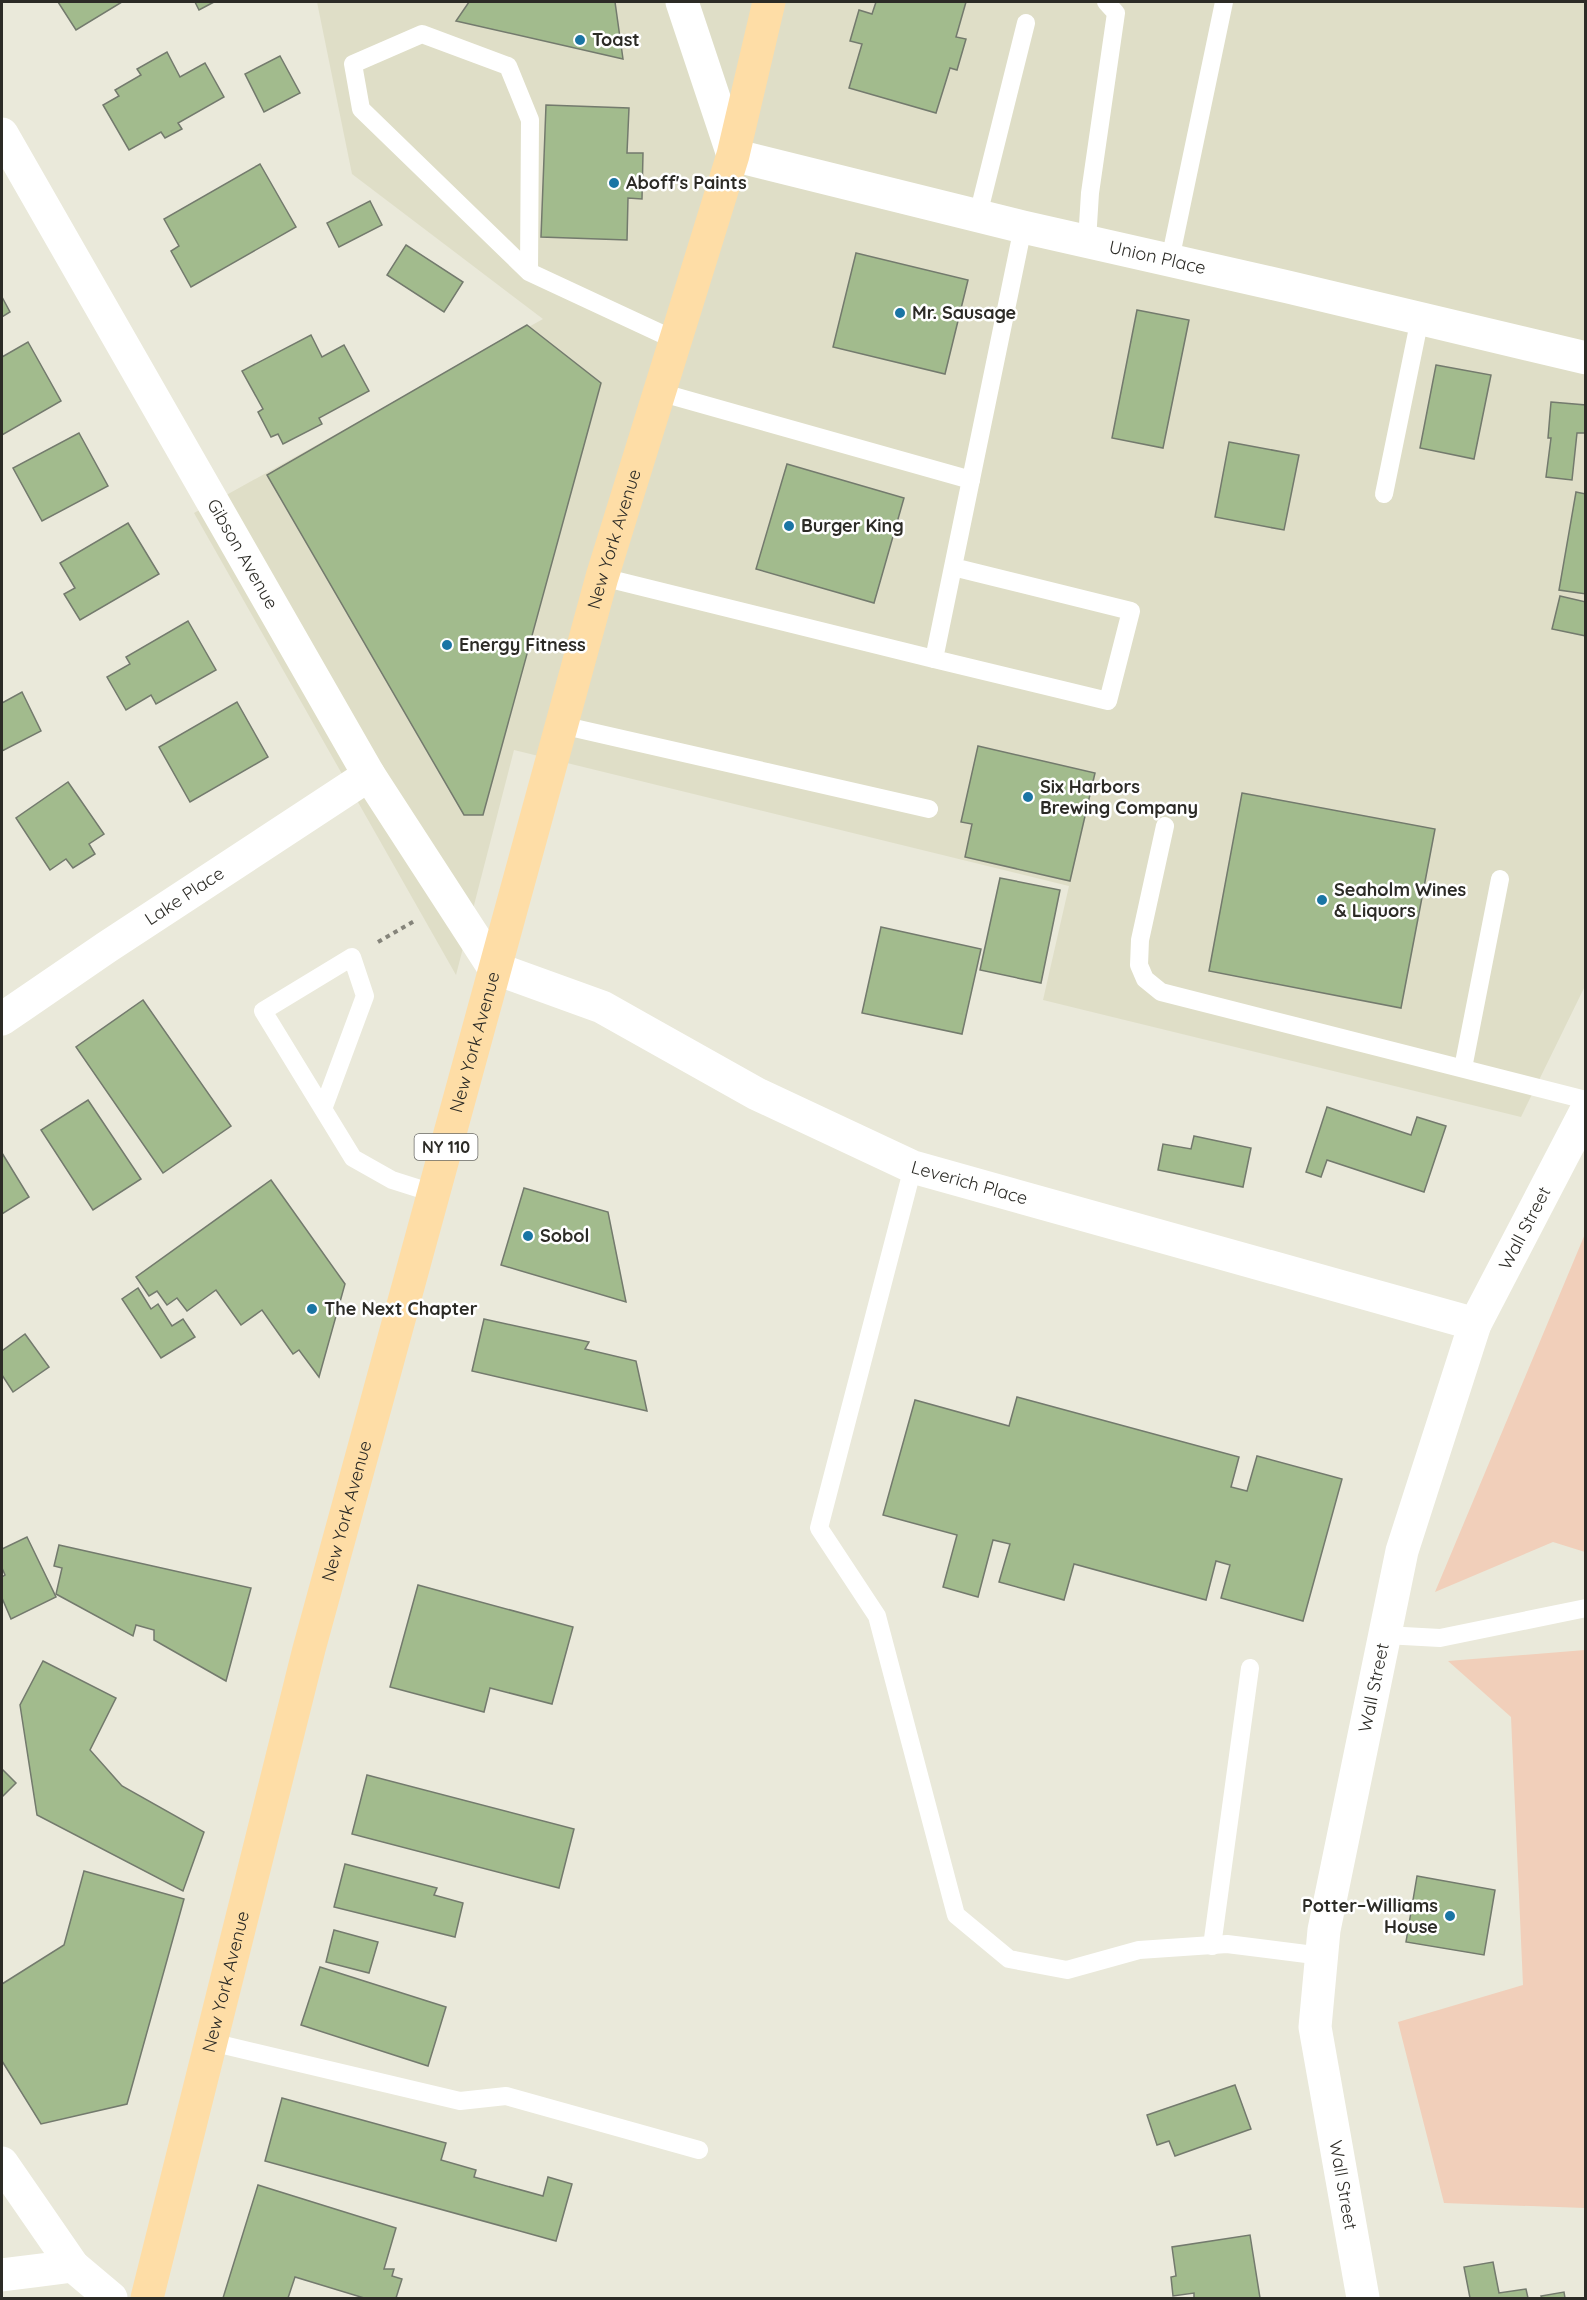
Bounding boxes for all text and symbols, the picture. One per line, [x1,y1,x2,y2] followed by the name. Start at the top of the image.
[592,28,640,51] place label: Toast
[573,33,587,47] marker: Toast
[626,171,747,194] place label: Aboff's Paints
[607,176,621,190] marker: Aboff's Paints
[1107,235,1208,279] street label: Union Place
[912,301,1016,324] place label: Mr. Sausage
[893,306,907,320] marker: Mr. Sausage
[582,466,646,611] street label: New York Avenue
[202,494,284,613] street label: Gibson Avenue
[801,514,904,537] place label: Burger King
[782,519,796,533] marker: Burger King
[459,633,586,656] place label: Energy Fitness
[440,638,454,652] marker: Energy Fitness
[1040,775,1198,819] place label: Six Harbors Brewing Company
[1021,790,1035,804] marker: Six Harbors Brewing Company
[140,861,228,930] street label: Lake Place
[1334,878,1467,922] place label: Seaholm Wines & Liquors
[1315,893,1329,907] marker: Seaholm Wines & Liquors
[444,969,505,1115] street label: New York Avenue
[414,1134,478,1160] road number: NY 110
[909,1155,1030,1209] street label: Leverich Place
[1493,1183,1556,1274] street label: Wall Street
[540,1224,589,1247] place label: Sobol
[521,1229,535,1243] marker: Sobol
[324,1297,478,1320] place label: The Next Chapter
[305,1302,319,1316] marker: The Next Chapter
[316,1438,376,1584] street label: New York Avenue
[1353,1641,1394,1734] street label: Wall Street
[1302,1894,1438,1938] place label: Potter–Williams House
[197,1908,254,2055] street label: New York Avenue
[1443,1909,1457,1923] marker: Potter–Williams House
[1324,2138,1363,2231] street label: Wall Street

